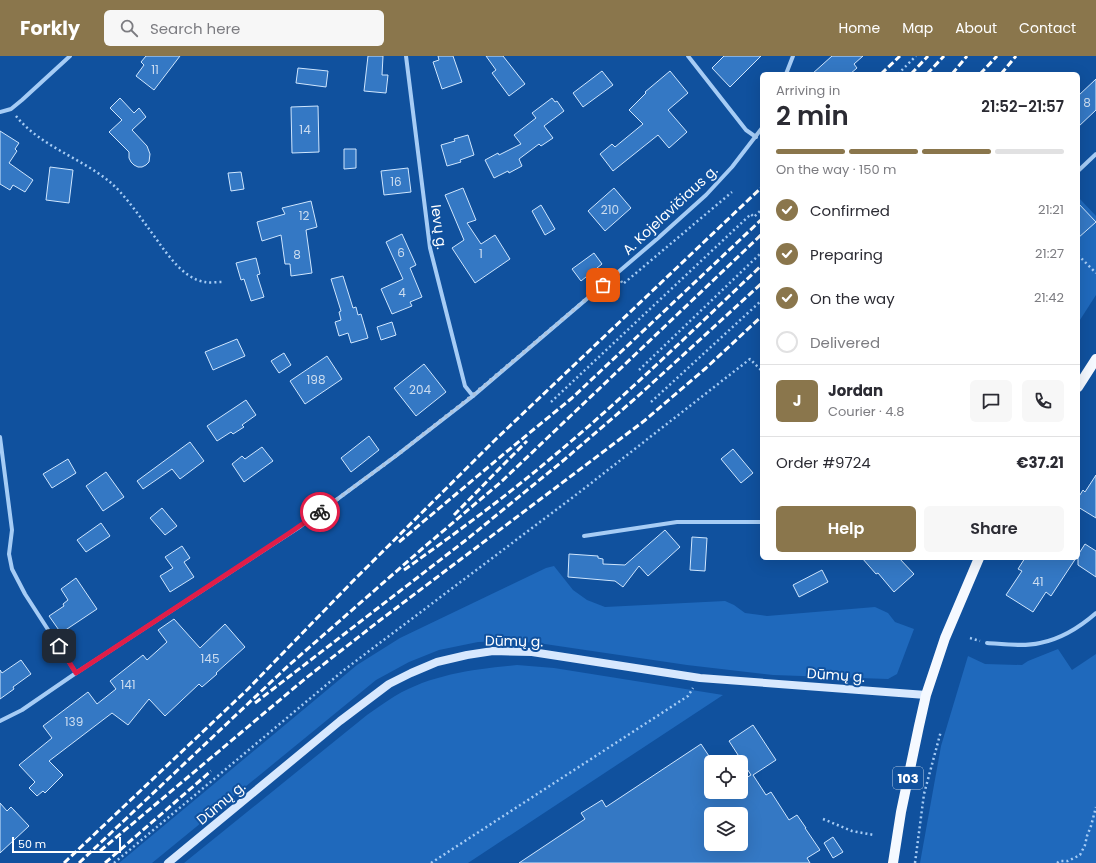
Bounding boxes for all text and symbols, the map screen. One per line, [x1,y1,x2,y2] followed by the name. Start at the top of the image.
[104,10,384,46] search box
[20,15,80,42] text: Forkly
[118,17,140,39] icon: search
[150,18,240,39] text: Search here
[838,18,880,38] text: Home
[902,18,933,38] text: Map
[955,18,997,38] text: About
[1019,18,1076,38] text: Contact
[151,61,159,78] house number: 11
[776,81,840,100] text: Arriving in
[1083,94,1091,111] house number: 8
[981,96,1064,117] text: 21:52–21:57
[776,98,849,134] text: 2 min
[299,121,311,138] house number: 14
[618,160,722,259] street label: A. Kojelavičiaus g.
[776,160,896,179] text: On the way · 150 m
[390,173,402,190] house number: 16
[776,199,798,221] icon: check
[810,200,890,221] text: Confirmed
[1038,200,1064,219] text: 21:21
[601,201,619,218] house number: 210
[426,203,452,251] street label: Ievų g.
[299,207,309,224] house number: 12
[776,243,798,265] icon: check
[397,244,405,261] house number: 6
[810,244,883,265] text: Preparing
[1035,244,1064,263] text: 21:27
[479,245,483,262] house number: 1
[293,246,301,263] house number: 8
[586,268,620,302] pin
[592,274,614,296] icon: bag
[398,284,406,301] house number: 4
[776,287,798,309] icon: check
[810,288,895,309] text: On the way
[1034,288,1064,307] text: 21:42
[810,332,880,353] text: Delivered
[307,371,325,388] house number: 198
[828,380,883,401] text: Jordan
[970,380,1012,422] button: chat
[1022,380,1064,422] button: phone
[409,381,431,398] house number: 204
[793,390,801,411] text: J
[828,402,904,421] text: Courier · 4.8
[776,452,871,473] text: Order #9724
[1017,452,1064,473] text: €37.21
[300,492,340,532] courier
[309,501,331,523] icon: bike
[776,506,916,552] button: Help
[924,506,1064,552] button: Share
[1032,573,1044,590] house number: 41
[42,629,76,663] pin
[485,630,543,652] street label: Dūmų g.
[48,635,70,657] icon: home
[201,650,219,667] house number: 145
[806,663,866,687] street label: Dūmų g.
[120,676,136,693] house number: 141
[65,713,83,730] house number: 139
[704,755,748,851] map controls
[704,755,748,799] button: locate
[893,767,923,789] road number: 103
[192,777,250,829] street label: Dūmų g.
[704,807,748,851] button: layers
[12,835,121,854] scale bar
[18,836,46,852] text: 50 m

